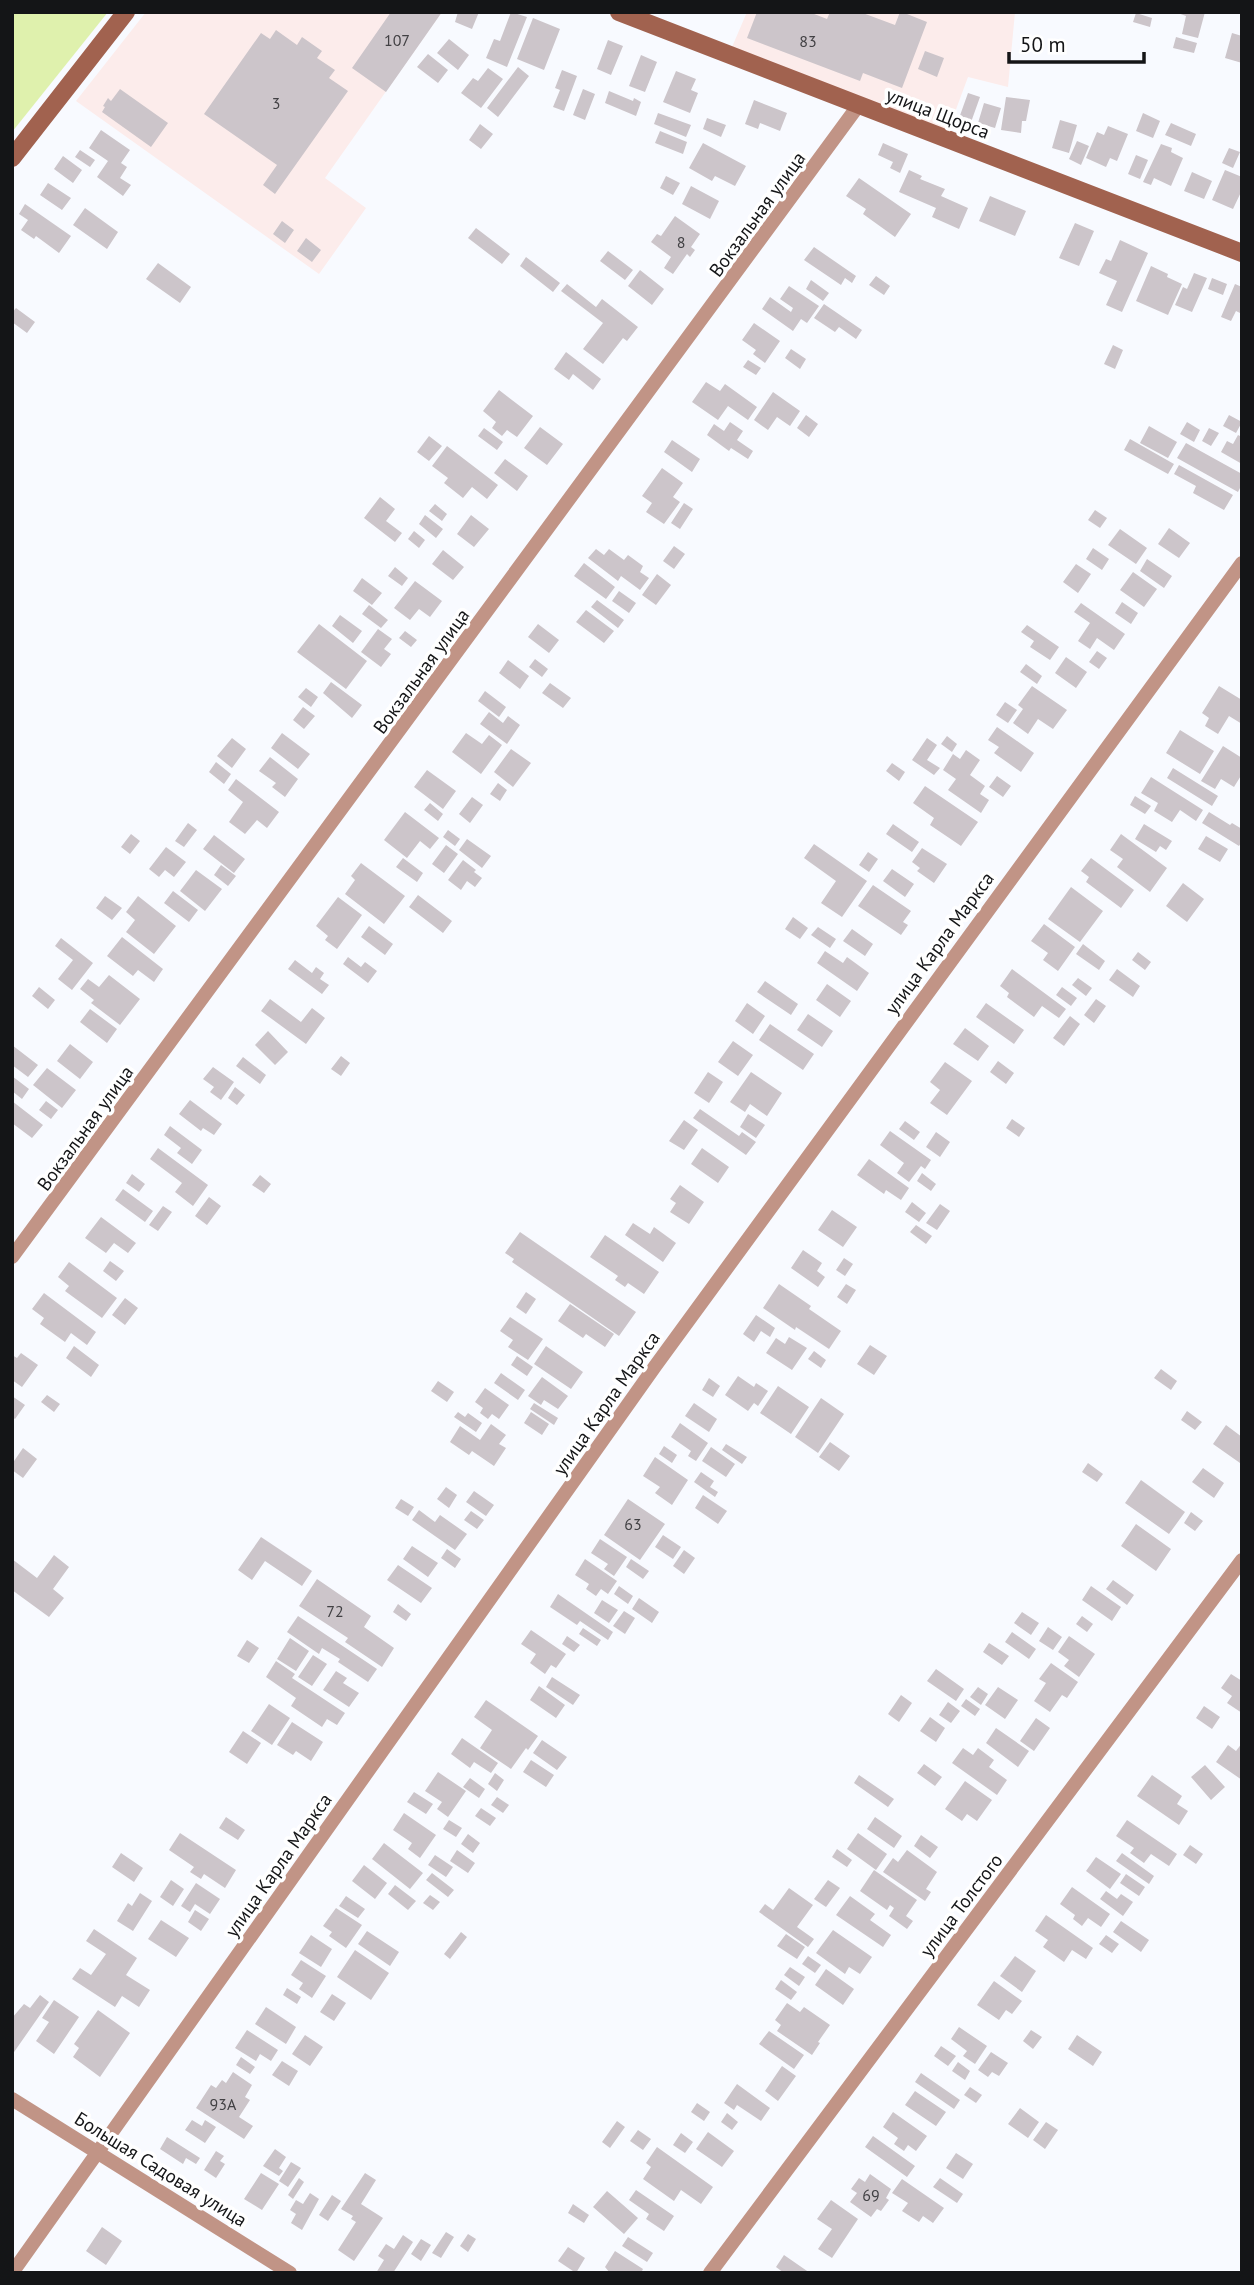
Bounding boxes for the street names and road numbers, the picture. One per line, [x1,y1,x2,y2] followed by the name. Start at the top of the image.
[883,82,993,144] street label: улица Щорса
[704,147,810,281] street label: Вокзальная улица
[368,604,474,738] street label: Вокзальная улица
[879,867,999,1019] street label: улица Карла Маркса
[32,1061,138,1195] street label: Вокзальная улица
[547,1326,665,1480] street label: улица Карла Маркса
[219,1788,337,1942] street label: улица Карла Маркса
[914,1849,1008,1961] street label: улица Толстого
[70,2106,252,2232] street label: Большая Садовая улица

